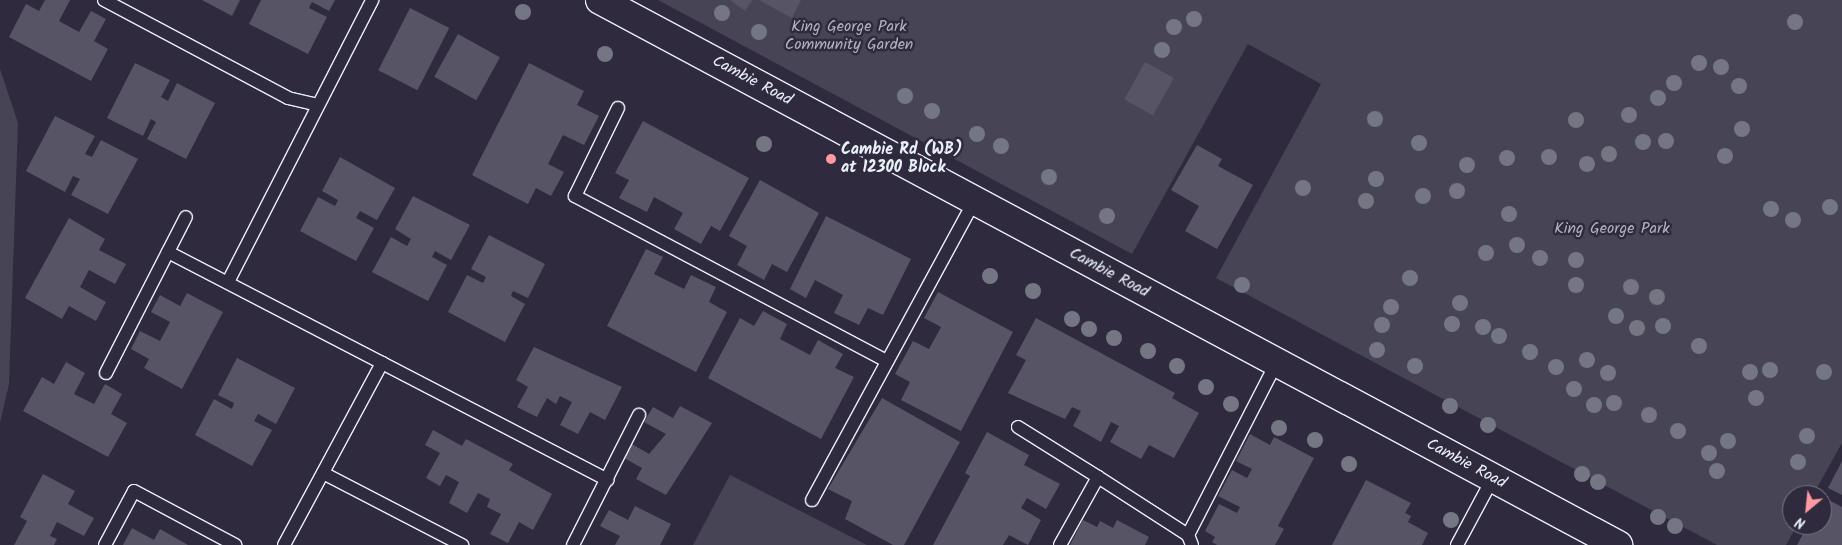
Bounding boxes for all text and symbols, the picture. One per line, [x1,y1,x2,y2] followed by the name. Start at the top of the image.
[785,17,913,55] park label: King George Park Community Garden
[709,52,795,110] street label: Cambie Road
[841,140,962,178] place label: Cambie Rd (WB) at 12300 Block
[825,153,837,165] marker: Cambie Rd (WB) at 12300 Block
[1554,219,1670,239] park label: King George Park
[1066,244,1152,302] street label: Cambie Road
[1423,435,1509,493] street label: Cambie Road
[1782,485,1832,535] north arrow
[1791,511,1809,534] text: N

